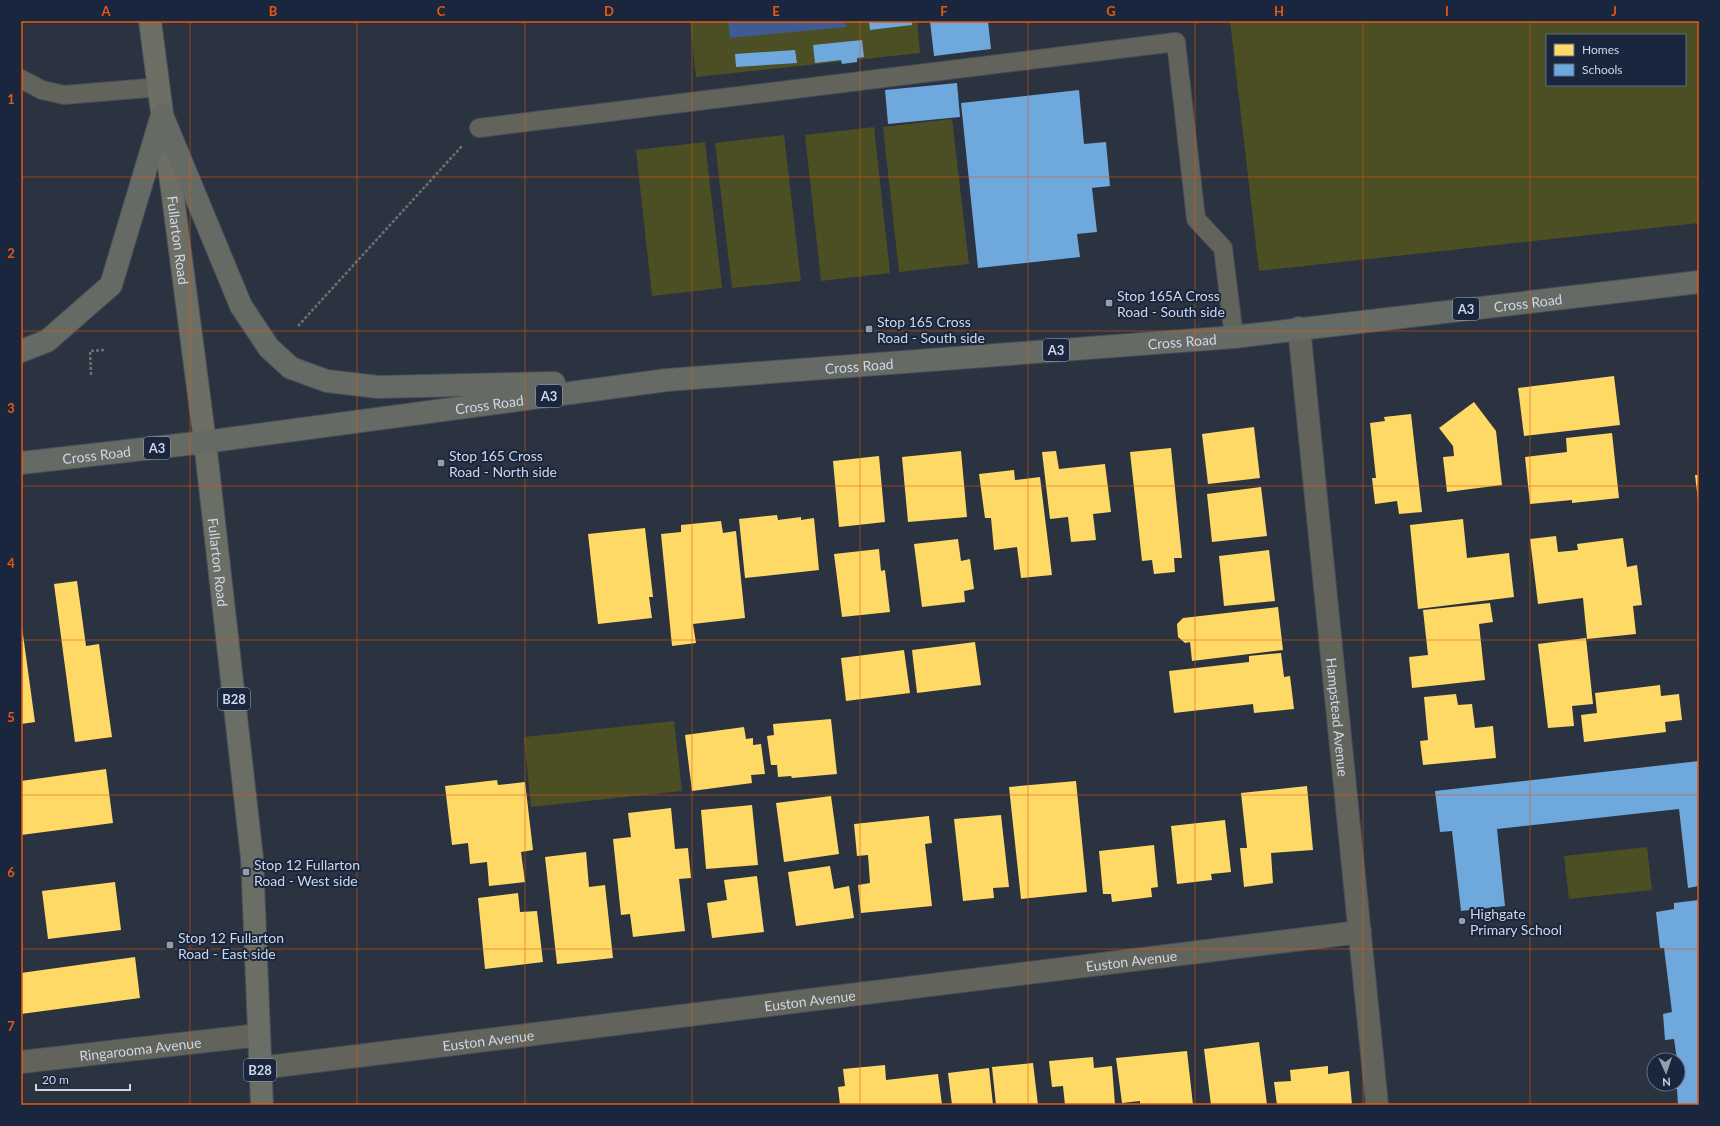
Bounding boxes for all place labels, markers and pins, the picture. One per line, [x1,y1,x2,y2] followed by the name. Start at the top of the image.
[1117,287,1225,320] place label: Stop 165A Cross Road - South side
[1104,298,1114,308] marker: Stop 165A Cross Road - South side
[877,313,985,346] place label: Stop 165 Cross Road - South side
[864,324,874,334] marker: Stop 165 Cross Road - South side
[449,447,557,480] place label: Stop 165 Cross Road - North side
[436,458,446,468] marker: Stop 165 Cross Road - North side
[254,856,360,889] place label: Stop 12 Fullarton Road - West side
[241,867,251,877] marker: Stop 12 Fullarton Road - West side
[1470,905,1562,938] place label: Highgate Primary School
[1457,916,1467,926] marker: Highgate Primary School
[178,929,284,962] place label: Stop 12 Fullarton Road - East side
[165,940,175,950] marker: Stop 12 Fullarton Road - East side

